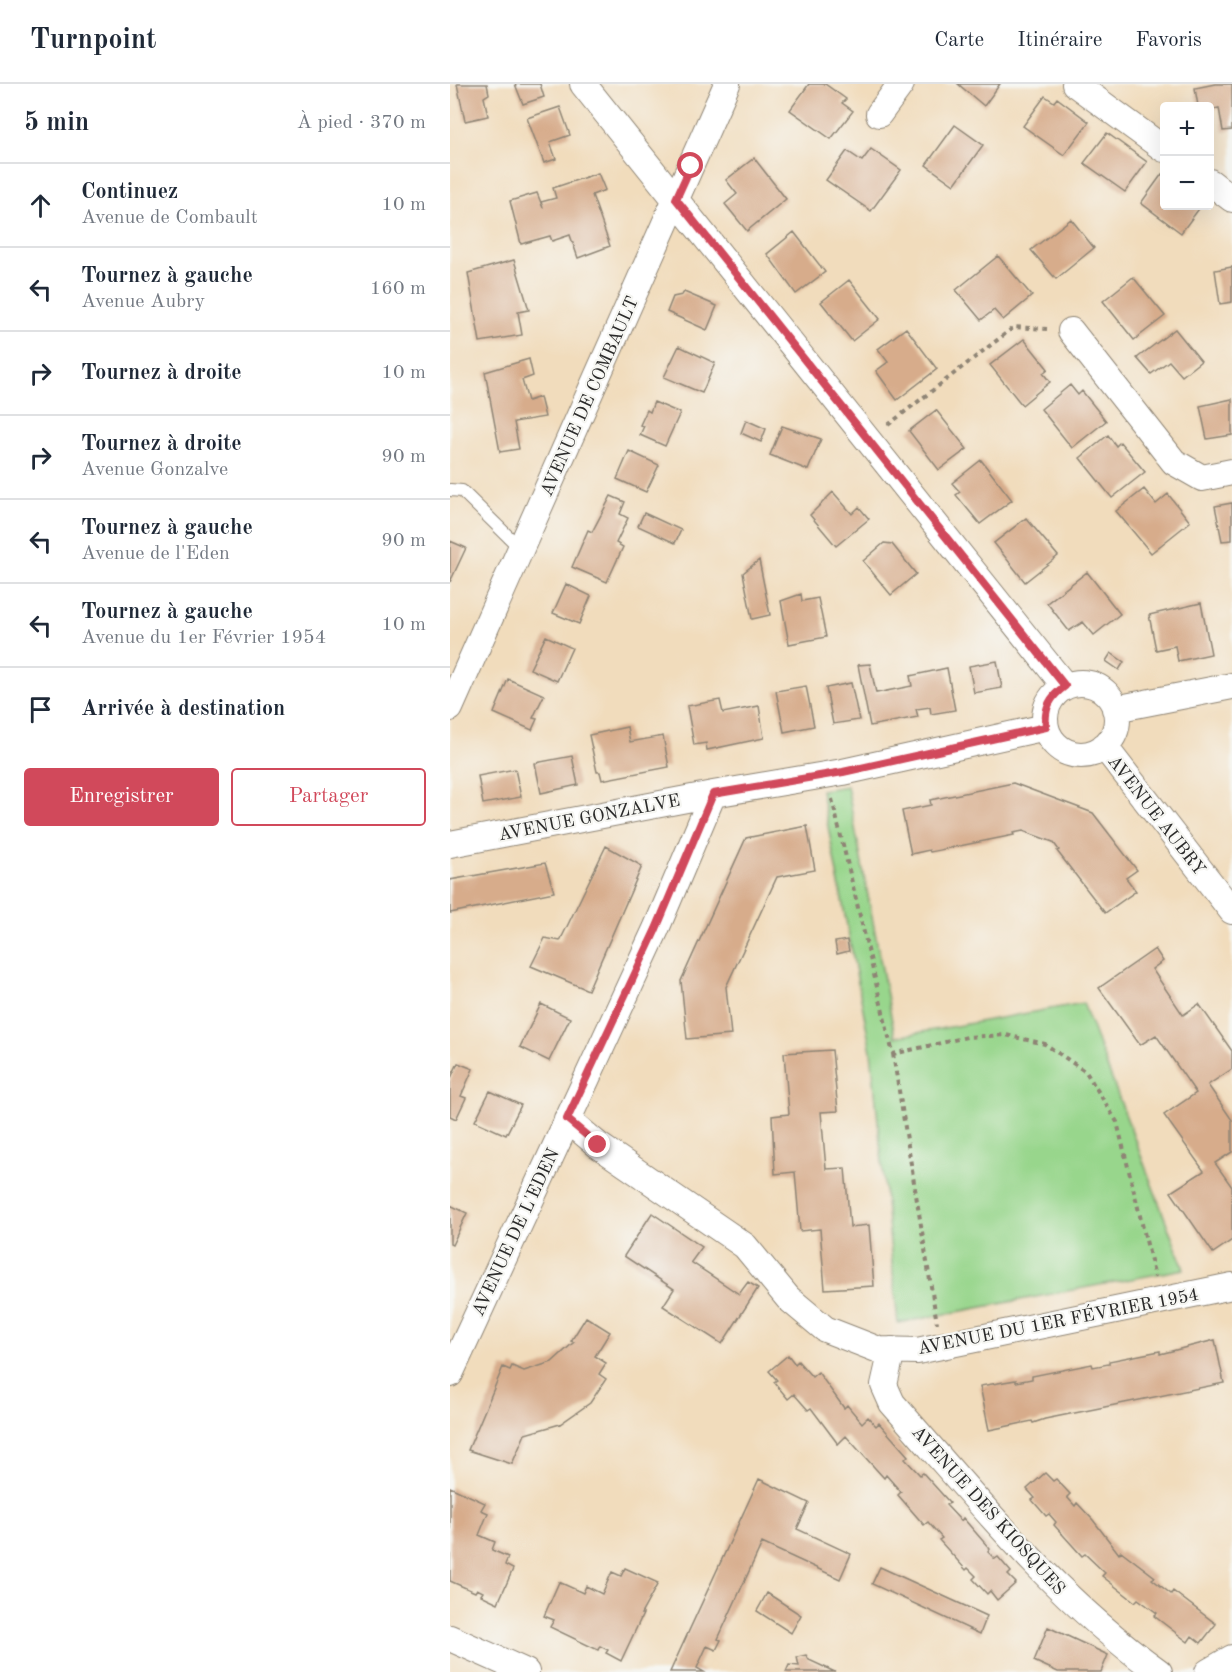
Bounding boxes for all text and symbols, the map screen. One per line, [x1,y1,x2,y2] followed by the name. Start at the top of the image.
[30,27,157,55] text: Turnpoint
[934,30,984,51] text: Carte
[1017,30,1103,51] text: Itinéraire
[1136,30,1202,51] text: Favoris
[1160,102,1214,210] map controls
[1160,102,1214,156] button: +
[24,110,89,136] text: 5 min
[297,113,426,133] text: À pied · 370 m
[677,152,703,178] route start
[1160,156,1214,210] button: −
[81,181,178,203] text: Continuez
[24,189,57,222] icon: ahead
[381,195,426,215] text: 10 m
[81,208,258,228] text: Avenue de Combault
[81,265,253,287] text: Tournez à gauche
[24,273,57,306] icon: left
[370,279,426,299] text: 160 m
[81,292,205,312] text: Avenue Aubry
[538,294,642,499] street label: AVENUE DE COMBAULT
[24,357,57,390] icon: right
[81,362,242,384] text: Tournez à droite
[381,363,426,383] text: 10 m
[81,433,242,455] text: Tournez à droite
[24,441,57,474] icon: right
[381,447,426,467] text: 90 m
[81,460,228,480] text: Avenue Gonzalve
[81,517,253,539] text: Tournez à gauche
[24,525,57,558] icon: left
[381,531,426,551] text: 90 m
[81,544,230,564] text: Avenue de l'Eden
[81,601,253,623] text: Tournez à gauche
[24,609,57,642] icon: left
[381,615,426,635] text: 10 m
[81,628,326,648] text: Avenue du 1er Février 1954
[24,693,57,726] icon: arrive
[81,698,285,720] text: Arrivée à destination
[1104,752,1208,879] street label: AVENUE AUBRY
[24,768,219,826] button: Enregistrer
[231,768,426,826] button: Partager
[497,792,682,844] street label: AVENUE GONZALVE
[584,1131,610,1157] route end
[469,1146,563,1319] street label: AVENUE DE L'EDEN
[915,1282,1200,1358] street label: AVENUE DU 1ER FÉVRIER 1954
[908,1423,1068,1598] street label: AVENUE DES KIOSQUES

